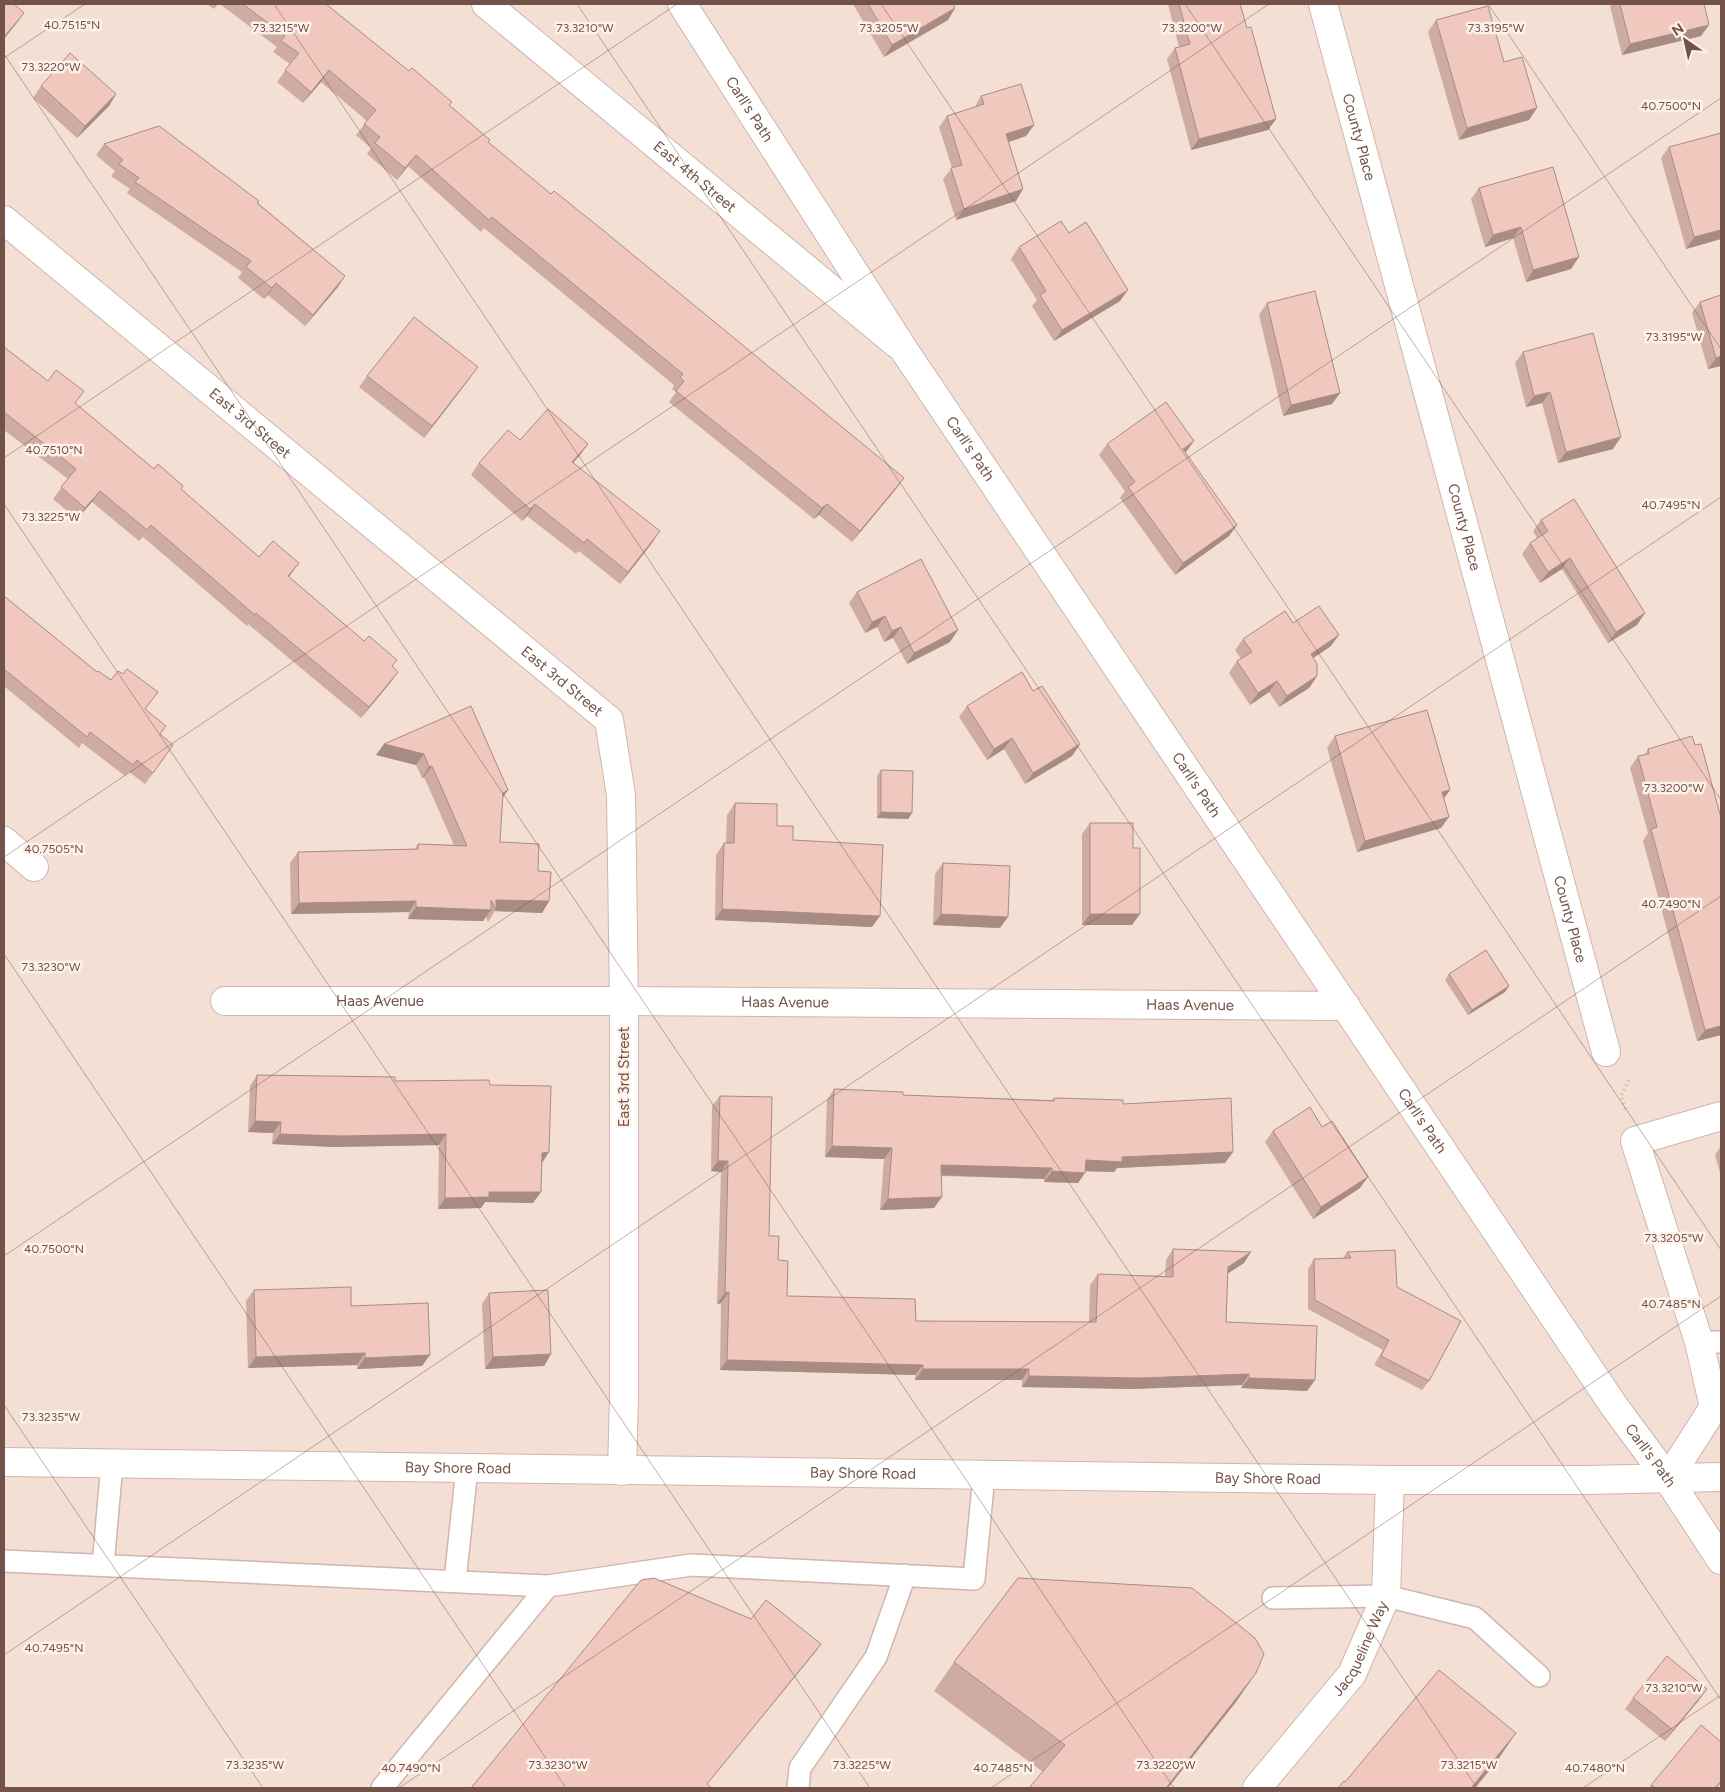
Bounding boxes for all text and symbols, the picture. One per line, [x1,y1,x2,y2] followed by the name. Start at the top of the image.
[1660,15,1710,65] north arrow
[44,18,100,32] text: 40.7515°N
[1669,20,1687,40] text: N
[253,21,310,35] text: 73.3215°W
[556,21,614,35] text: 73.3210°W
[859,21,919,35] text: 73.3205°W
[1162,21,1222,35] text: 73.3200°W
[1468,21,1525,35] text: 73.3195°W
[21,60,81,74] text: 73.3220°W
[722,73,777,145] street label: Carll's Path
[1339,92,1379,183] street label: County Place
[1641,99,1701,113] text: 40.7500°N
[650,137,740,216] street label: East 4th Street
[1646,330,1703,344] text: 73.3195°W
[205,384,295,462] street label: East 3rd Street
[942,413,999,484] street label: Carll's Path
[25,443,83,457] text: 40.7510°N
[1444,482,1485,573] street label: County Place
[1642,498,1700,512] text: 40.7495°N
[22,510,81,524] text: 73.3225°W
[518,642,607,720] street label: East 3rd Street
[1168,749,1224,821] street label: Carll's Path
[1644,781,1704,795] text: 73.3200°W
[24,842,84,856] text: 40.7505°N
[1550,874,1591,965] street label: County Place
[1641,897,1701,911] text: 40.7490°N
[22,960,81,974] text: 73.3230°W
[336,992,424,1010] street label: Haas Avenue
[741,993,829,1011] street label: Haas Avenue
[1146,996,1234,1014] street label: Haas Avenue
[615,1026,633,1127] street label: East 3rd Street
[1394,1085,1450,1157] street label: Carll's Path
[1644,1231,1704,1245] text: 73.3205°W
[24,1242,84,1256] text: 40.7500°N
[1641,1297,1701,1311] text: 40.7485°N
[22,1410,81,1424] text: 73.3235°W
[1621,1420,1680,1490] street label: Carll's Path
[405,1458,511,1478] street label: Bay Shore Road
[810,1463,916,1483] street label: Bay Shore Road
[1215,1469,1321,1488] street label: Bay Shore Road
[1328,1598,1392,1700] street label: Jacqueline Way
[25,1641,83,1655] text: 40.7495°N
[1645,1681,1703,1695] text: 73.3210°W
[226,1758,285,1772] text: 73.3235°W
[529,1758,588,1772] text: 73.3230°W
[833,1758,892,1772] text: 73.3225°W
[1136,1758,1196,1772] text: 73.3220°W
[1441,1758,1498,1772] text: 73.3215°W
[381,1761,441,1775] text: 40.7490°N
[973,1761,1033,1775] text: 40.7485°N
[1565,1761,1625,1775] text: 40.7480°N

